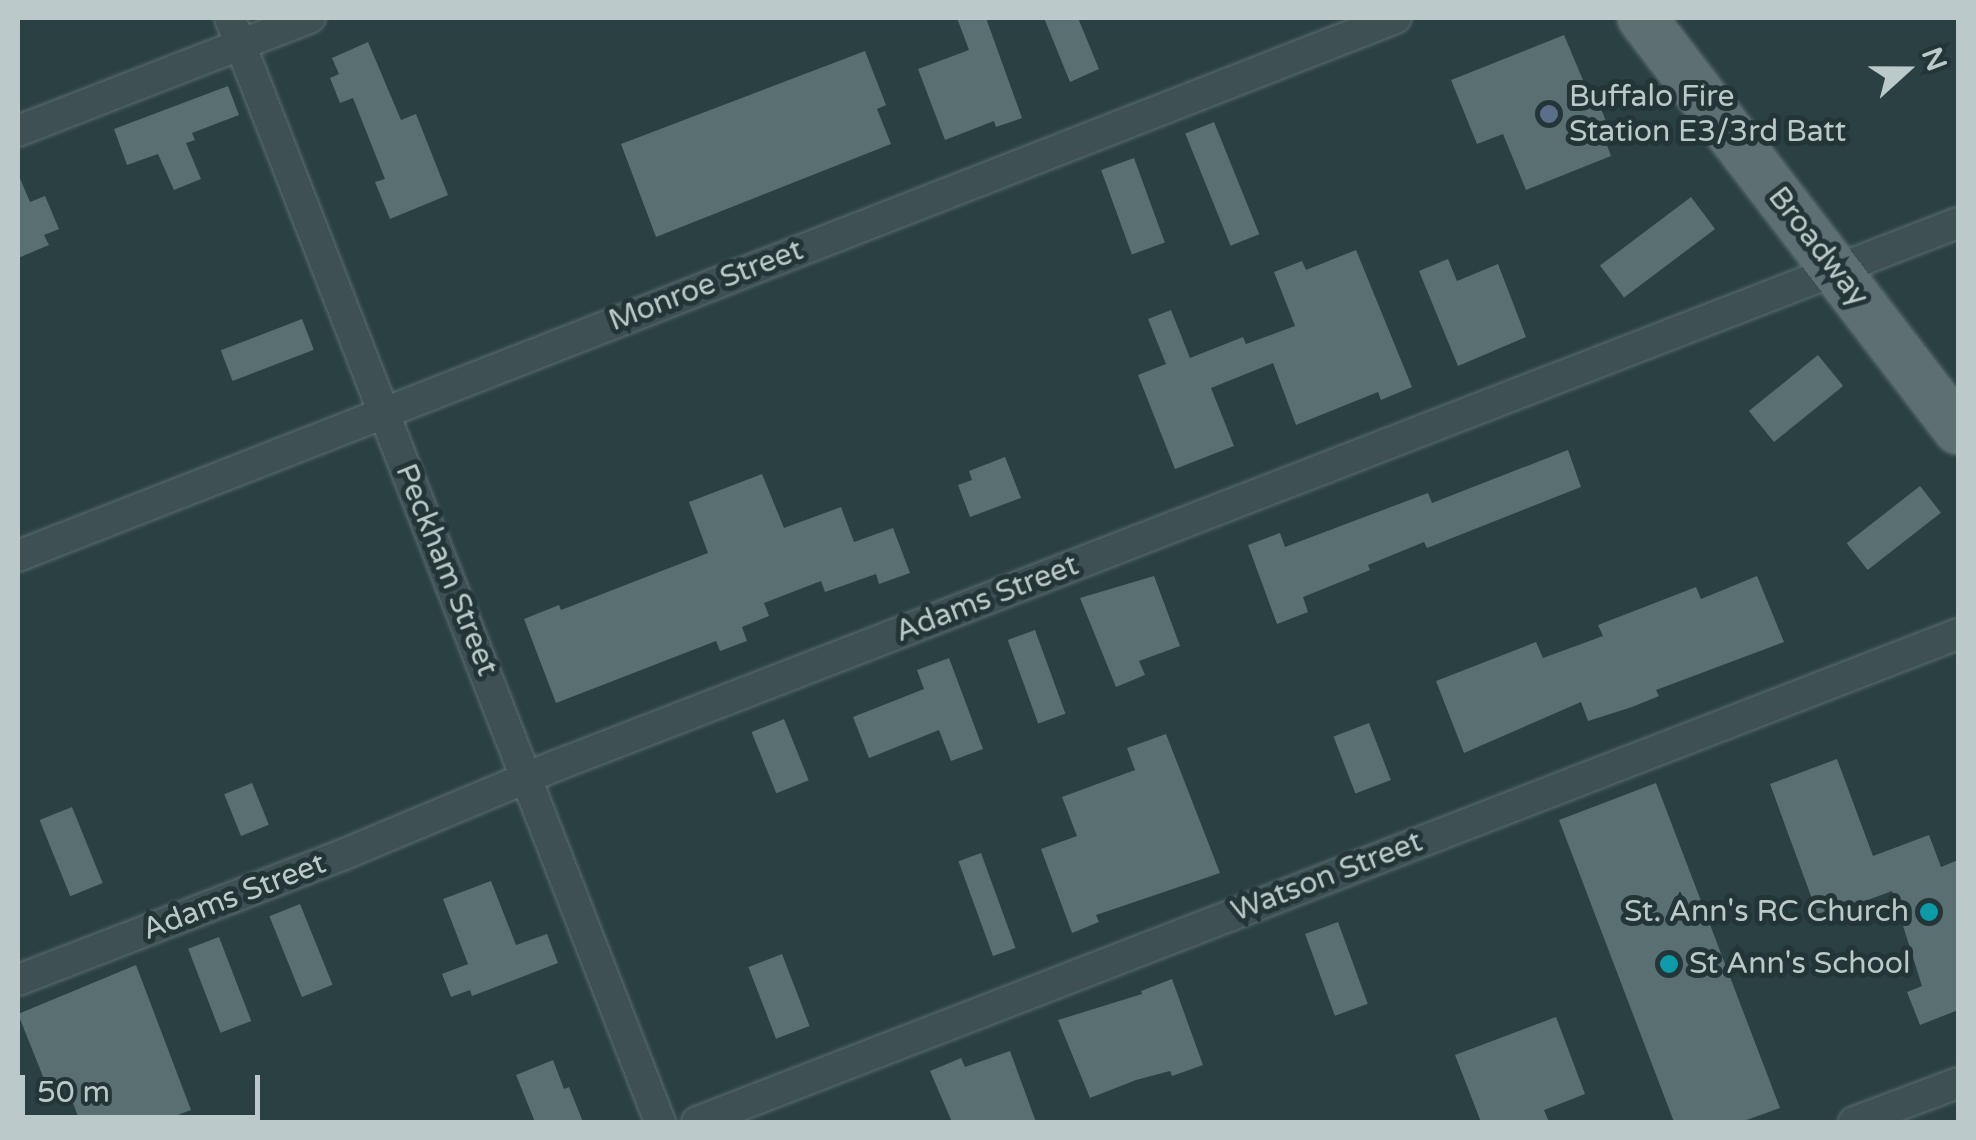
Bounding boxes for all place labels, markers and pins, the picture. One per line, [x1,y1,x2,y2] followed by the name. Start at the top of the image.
[1569,79,1846,150] place label: Buffalo Fire Station E3/3rd Batt
[1538,103,1560,125] marker: Buffalo Fire Station E3/3rd Batt
[1624,894,1909,930] place label: St. Ann's RC Church
[1918,901,1940,923] marker: St. Ann's RC Church
[1689,946,1910,982] place label: St Ann's School
[1658,953,1680,975] marker: St Ann's School

